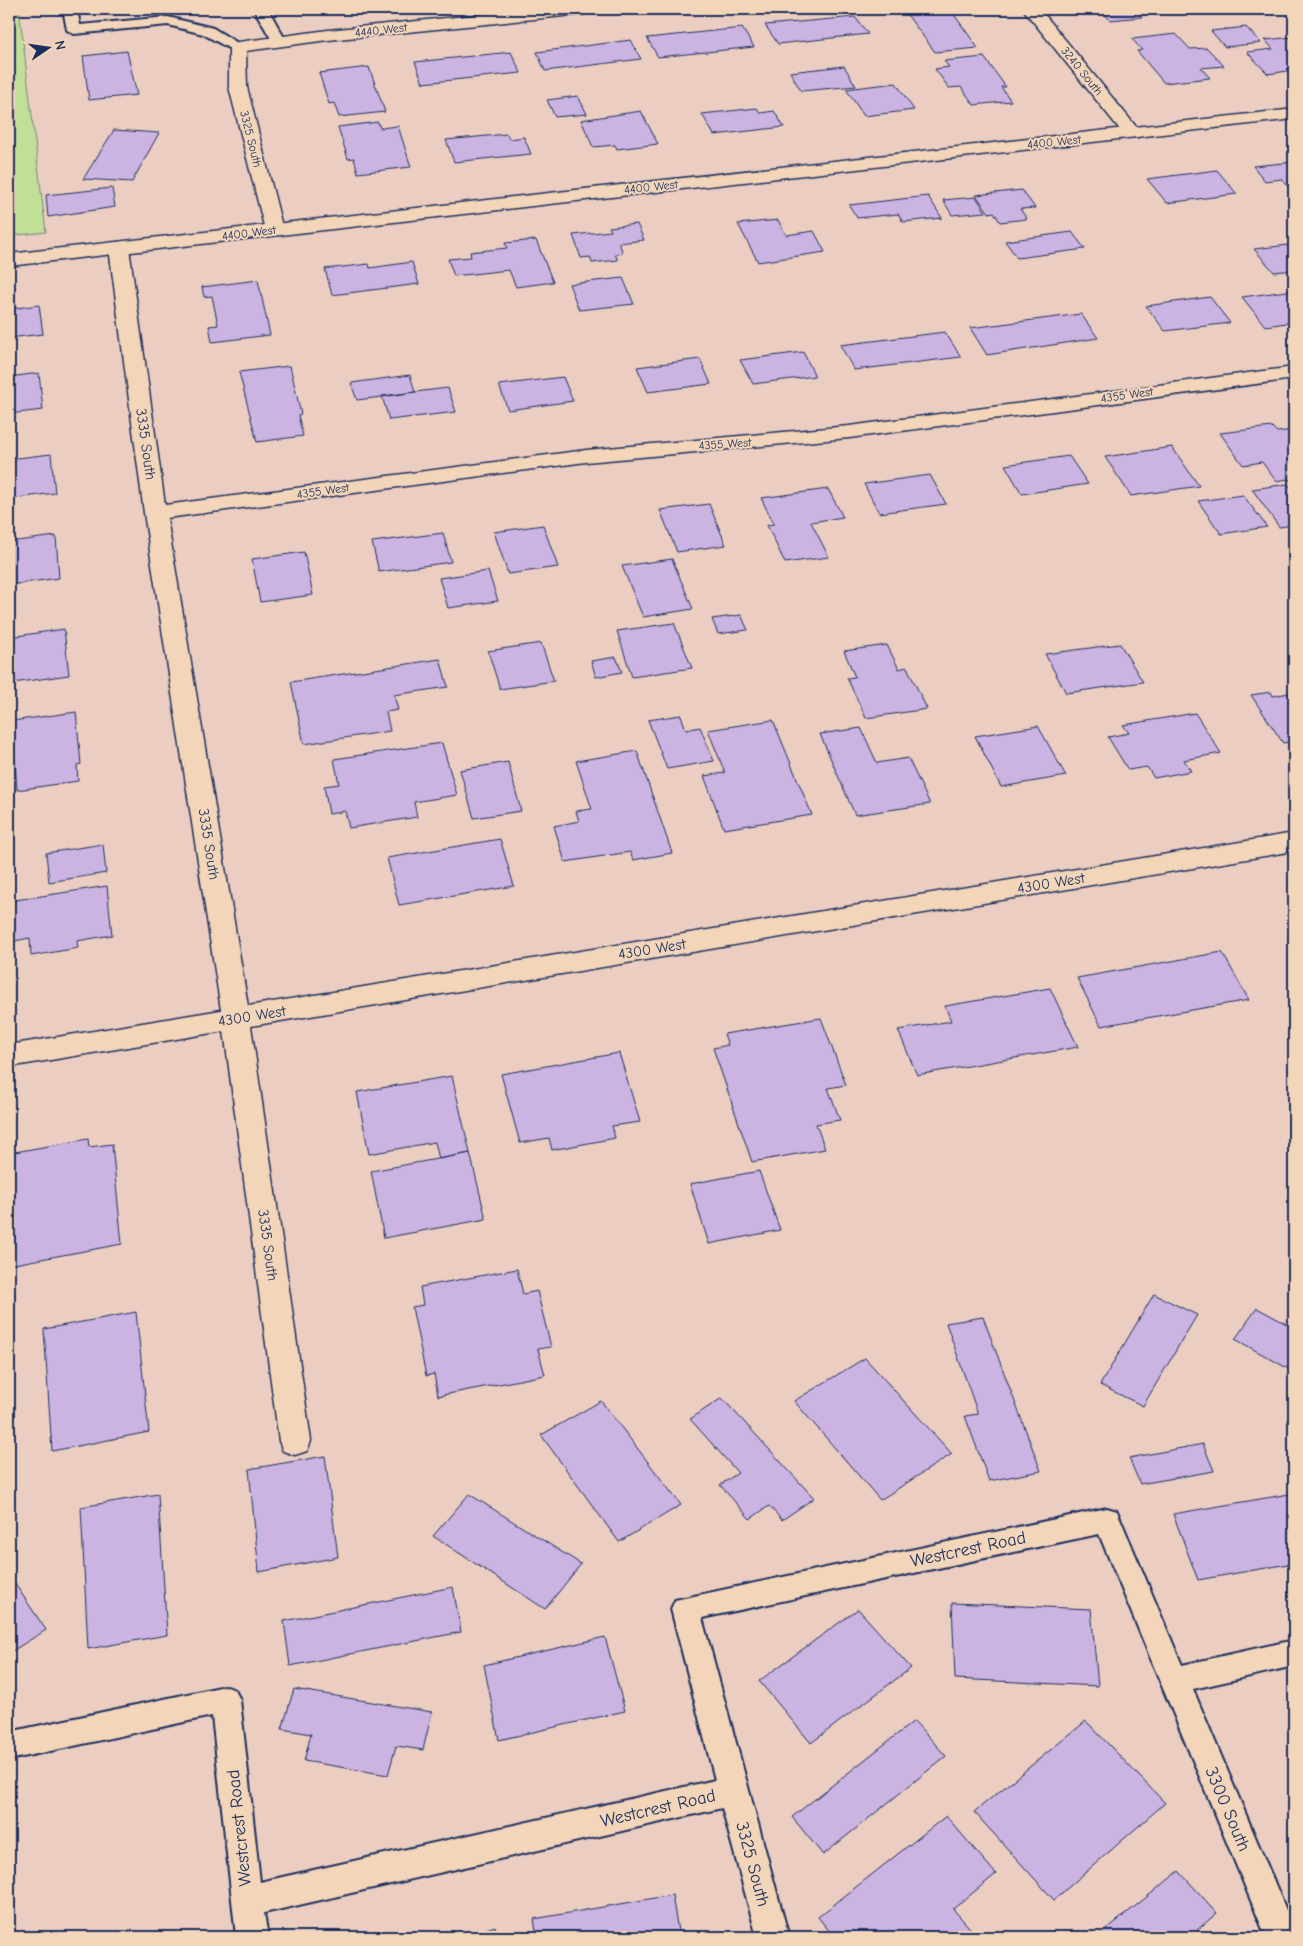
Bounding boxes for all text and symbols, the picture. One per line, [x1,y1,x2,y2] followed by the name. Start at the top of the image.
[354,20,409,40] street label: 4440 West
[22,22,72,72] north arrow
[51,39,69,52] text: N
[1058,44,1106,98] street label: 3240 South
[237,109,265,169] street label: 3325 South
[1026,132,1082,152] street label: 4400 West
[623,177,679,197] street label: 4400 West
[221,223,277,243] street label: 4400 West
[1100,384,1155,406] street label: 4355 West
[132,407,160,481] street label: 3335 South
[698,435,752,453] street label: 4355 West
[296,480,351,502] street label: 4355 West
[194,807,224,881] street label: 3335 South
[1016,869,1087,897] street label: 4300 West
[617,935,688,963] street label: 4300 West
[217,1002,288,1030] street label: 4300 West
[254,1208,282,1282] street label: 3335 South
[908,1527,1028,1572] street label: Westcrest Road
[1200,1764,1255,1855] street label: 3300 South
[223,1768,256,1887] street label: Westcrest Road
[598,1785,718,1832] street label: Westcrest Road
[731,1819,774,1909] street label: 3325 South

